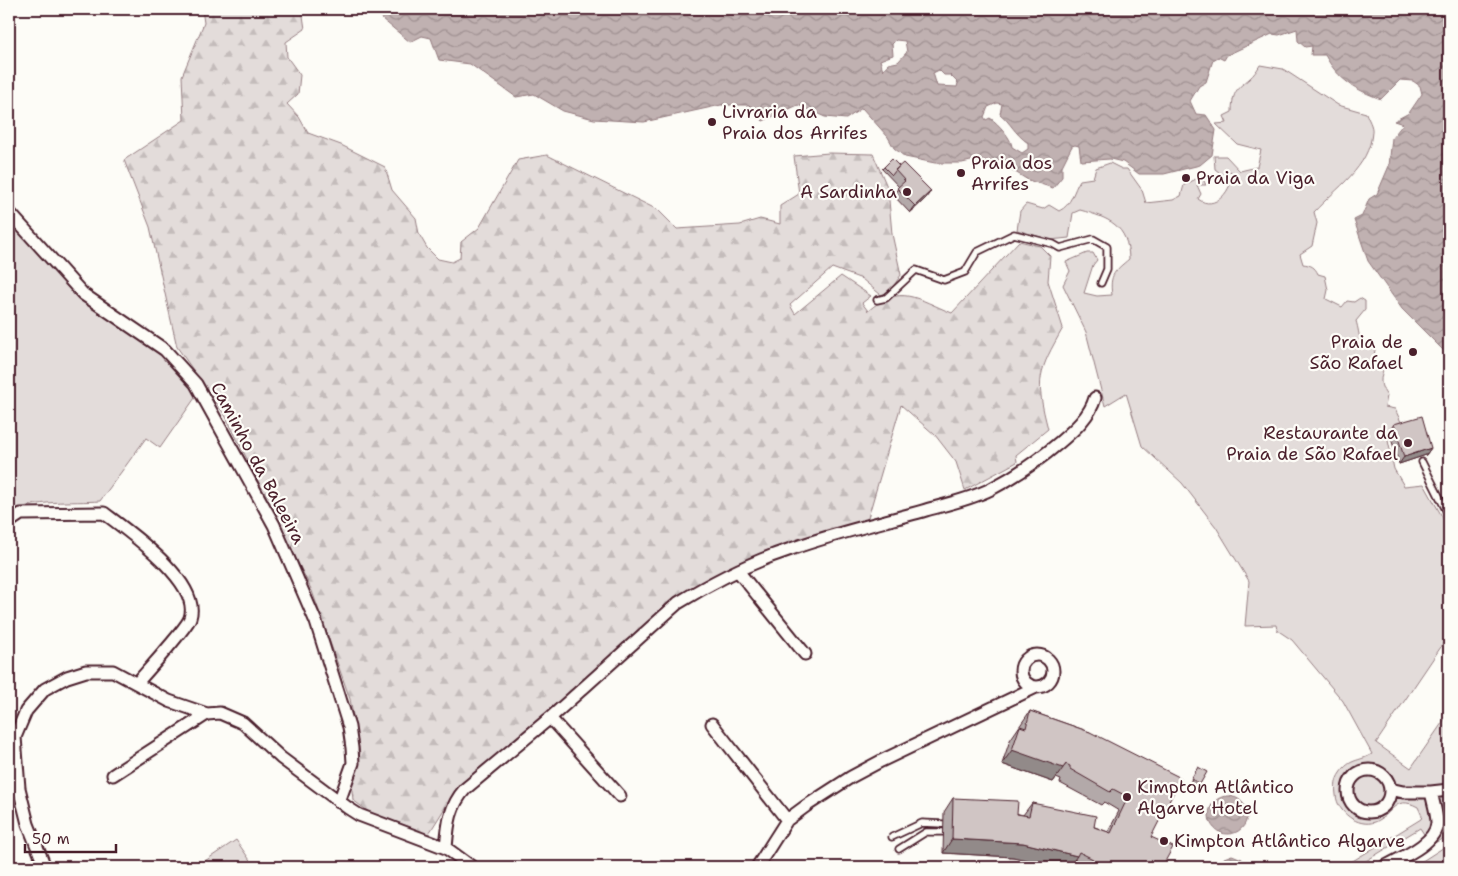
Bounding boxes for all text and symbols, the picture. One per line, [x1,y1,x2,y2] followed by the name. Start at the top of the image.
[722,100,868,145] place label: Livraria da Praia dos Arrifes
[706,116,718,128] marker: Livraria da Praia dos Arrifes
[971,151,1053,196] place label: Praia dos Arrifes
[1196,166,1315,190] place label: Praia da Viga
[955,167,967,179] marker: Praia dos Arrifes
[1180,172,1192,184] marker: Praia da Viga
[800,180,897,204] place label: A Sardinha
[901,186,913,198] marker: A Sardinha
[1310,330,1404,375] place label: Praia de São Rafael
[1407,346,1419,358] marker: Praia de São Rafael
[205,378,311,548] street label: Caminho da Baleeira
[1226,421,1399,466] place label: Restaurante da Praia de São Rafael
[1402,437,1414,449] marker: Restaurante da Praia de São Rafael
[1137,775,1294,820] place label: Kimpton Atlântico Algarve Hotel
[1121,791,1133,803] marker: Kimpton Atlântico Algarve Hotel
[25,821,116,853] scale bar
[32,829,70,849] text: 50 m
[1174,829,1405,853] place label: Kimpton Atlântico Algarve
[1158,835,1170,847] marker: Kimpton Atlântico Algarve

